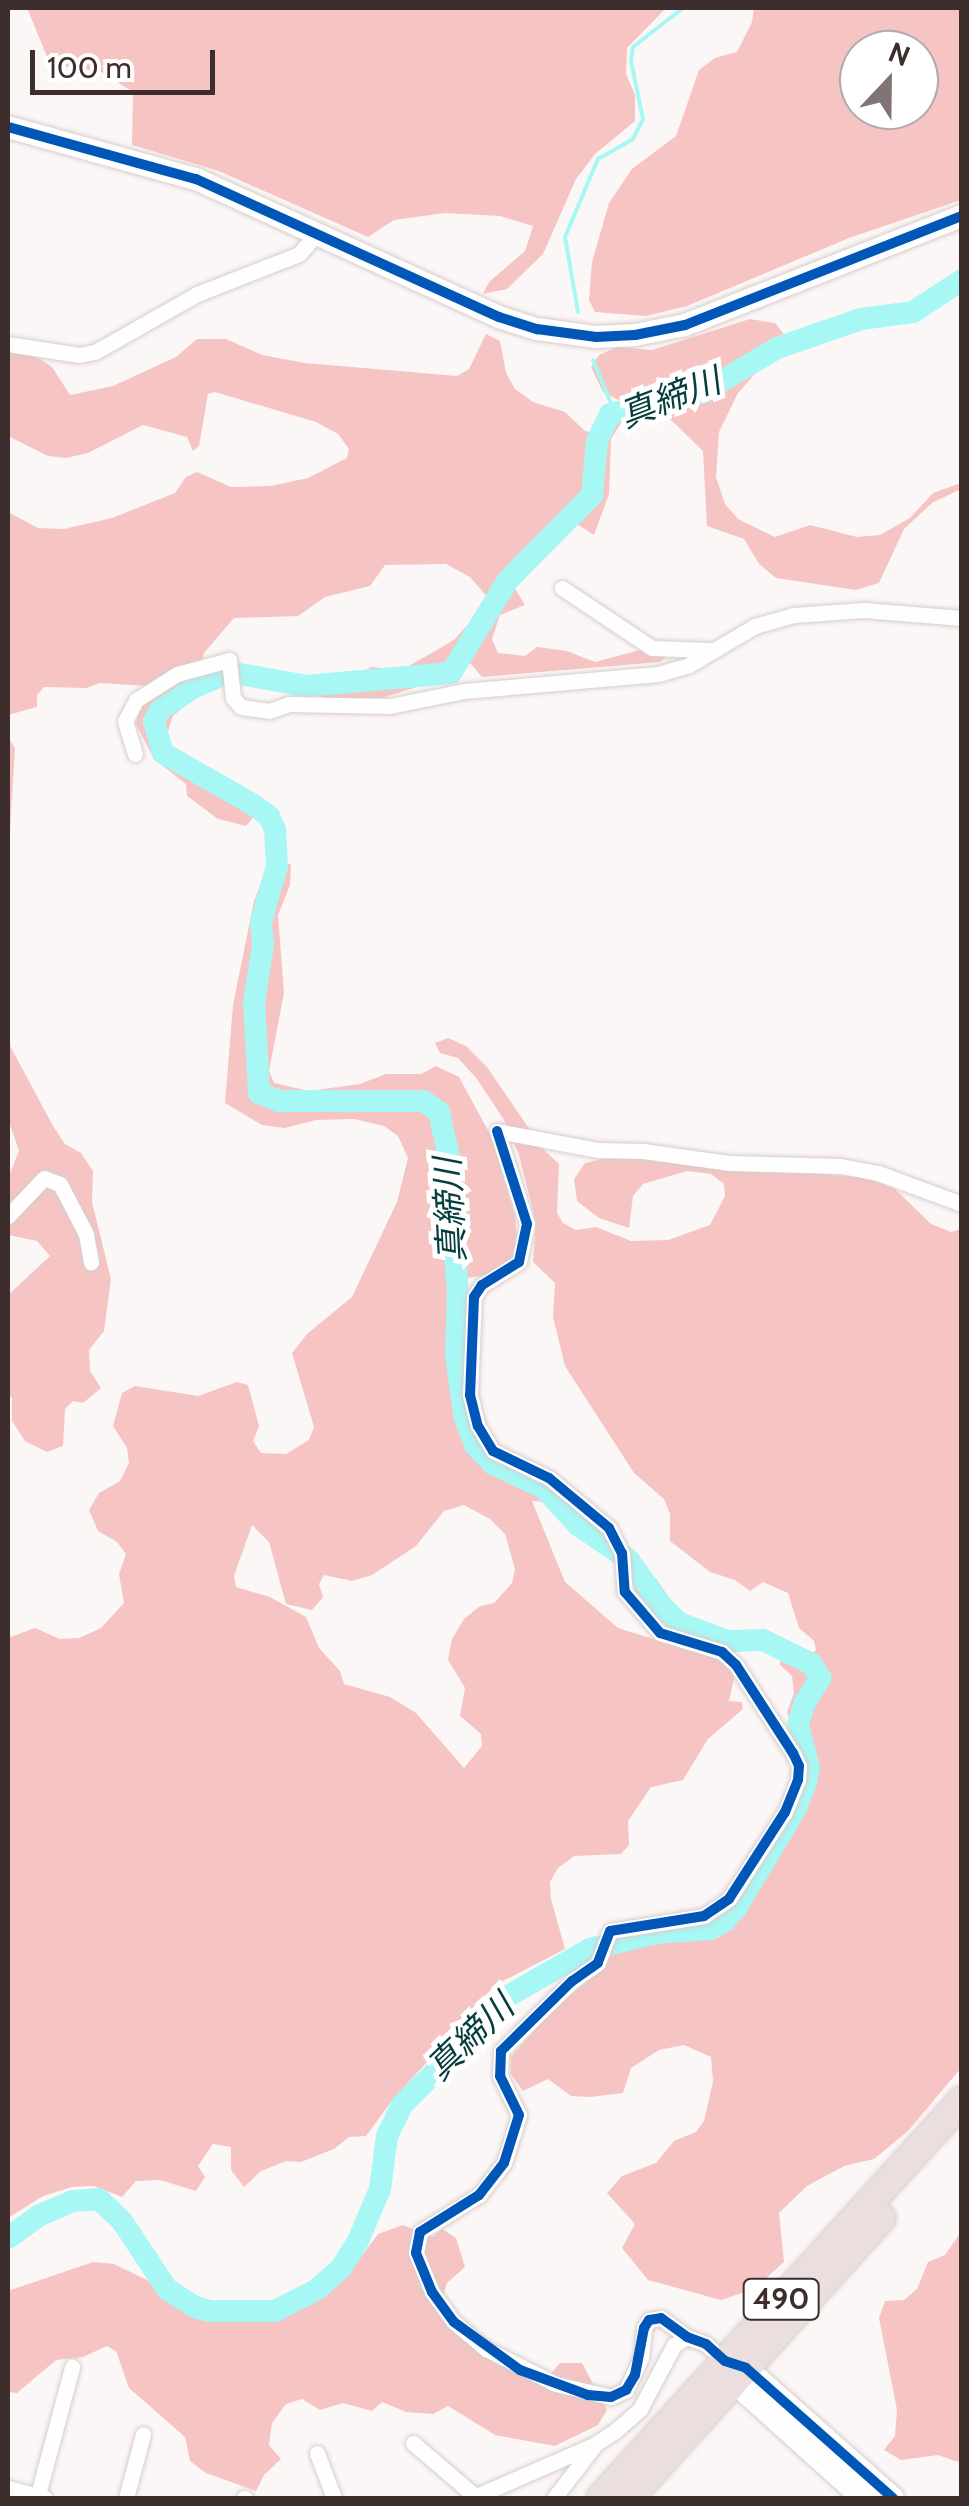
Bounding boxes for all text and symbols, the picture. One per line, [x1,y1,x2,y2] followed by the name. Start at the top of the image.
[35,30,220,92] scale bar
[839,30,939,130] north arrow
[884,35,915,74] text: N
[47,49,132,86] text: 100 m
[613,360,727,436] water label: 真締川
[426,1156,474,1264] water label: 真締川
[418,1985,522,2089] water label: 真締川
[741,2274,821,2324] road number: 490

